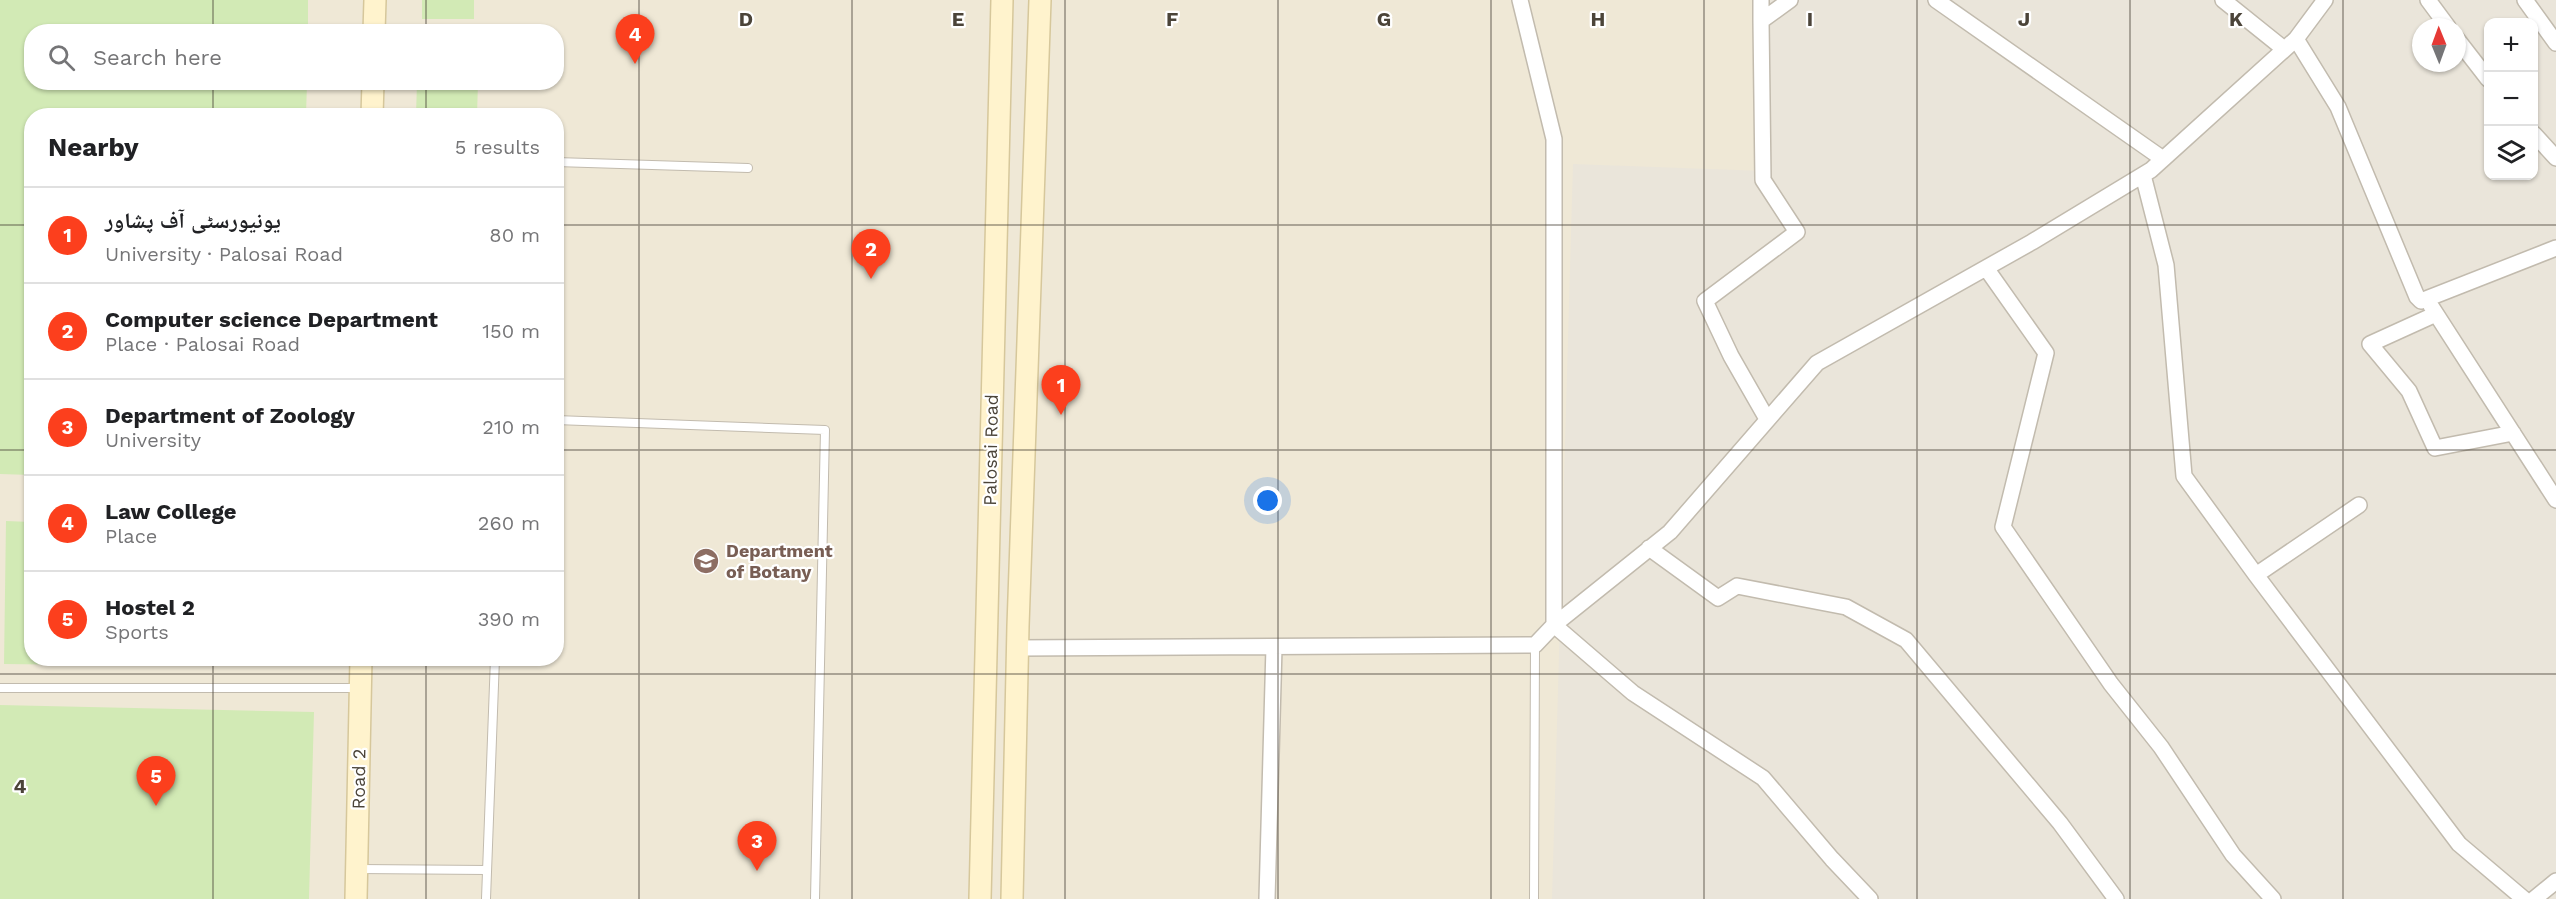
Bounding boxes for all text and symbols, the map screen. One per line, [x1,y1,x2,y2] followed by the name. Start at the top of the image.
[739,7,753,31] text: D
[952,7,964,31] text: E
[1166,7,1178,31] text: F
[1377,7,1391,31] text: G
[1591,7,1605,31] text: H
[1807,7,1813,31] text: I
[2018,7,2030,31] text: J
[2229,7,2243,31] text: K
[616,14,654,64] pin: 4
[2412,18,2466,72] north arrow
[2484,18,2538,180] map controls
[2484,18,2538,72] button: +
[24,24,564,90] search box
[45,41,78,74] icon: search
[93,45,222,70] text: Search here
[2484,72,2538,126] button: −
[2484,126,2538,180] button: layers
[48,132,139,162] text: Nearby
[455,135,540,159] text: 5 results
[105,208,281,233] text: یونیورسٹی آف پشاور
[63,223,72,247] text: 1
[489,223,540,247] text: 80 m
[852,230,890,279] pin: 2
[105,242,343,266] text: University · Palosai Road
[105,307,438,332] text: Computer science Department
[62,319,73,343] text: 2
[482,319,540,343] text: 150 m
[105,332,300,356] text: Place · Palosai Road
[1042,366,1080,415] pin: 1
[979,394,1002,506] street label: Palosai Road
[105,403,355,428] text: Department of Zoology
[62,415,73,439] text: 3
[482,415,540,439] text: 210 m
[105,428,201,452] text: University
[1253,486,1282,515] your location
[105,499,237,524] text: Law College
[61,511,74,535] text: 4
[478,511,540,535] text: 260 m
[105,524,157,548] text: Place
[726,540,833,582] place label: Department of Botany
[691,546,721,576] school or university icon: Department of Botany
[105,595,195,620] text: Hostel 2
[62,607,73,631] text: 5
[478,607,540,631] text: 390 m
[105,620,169,644] text: Sports
[347,749,370,809] street label: Road 2
[136,756,176,806] pin: 5
[14,774,27,798] text: 4
[738,822,777,871] pin: 3

